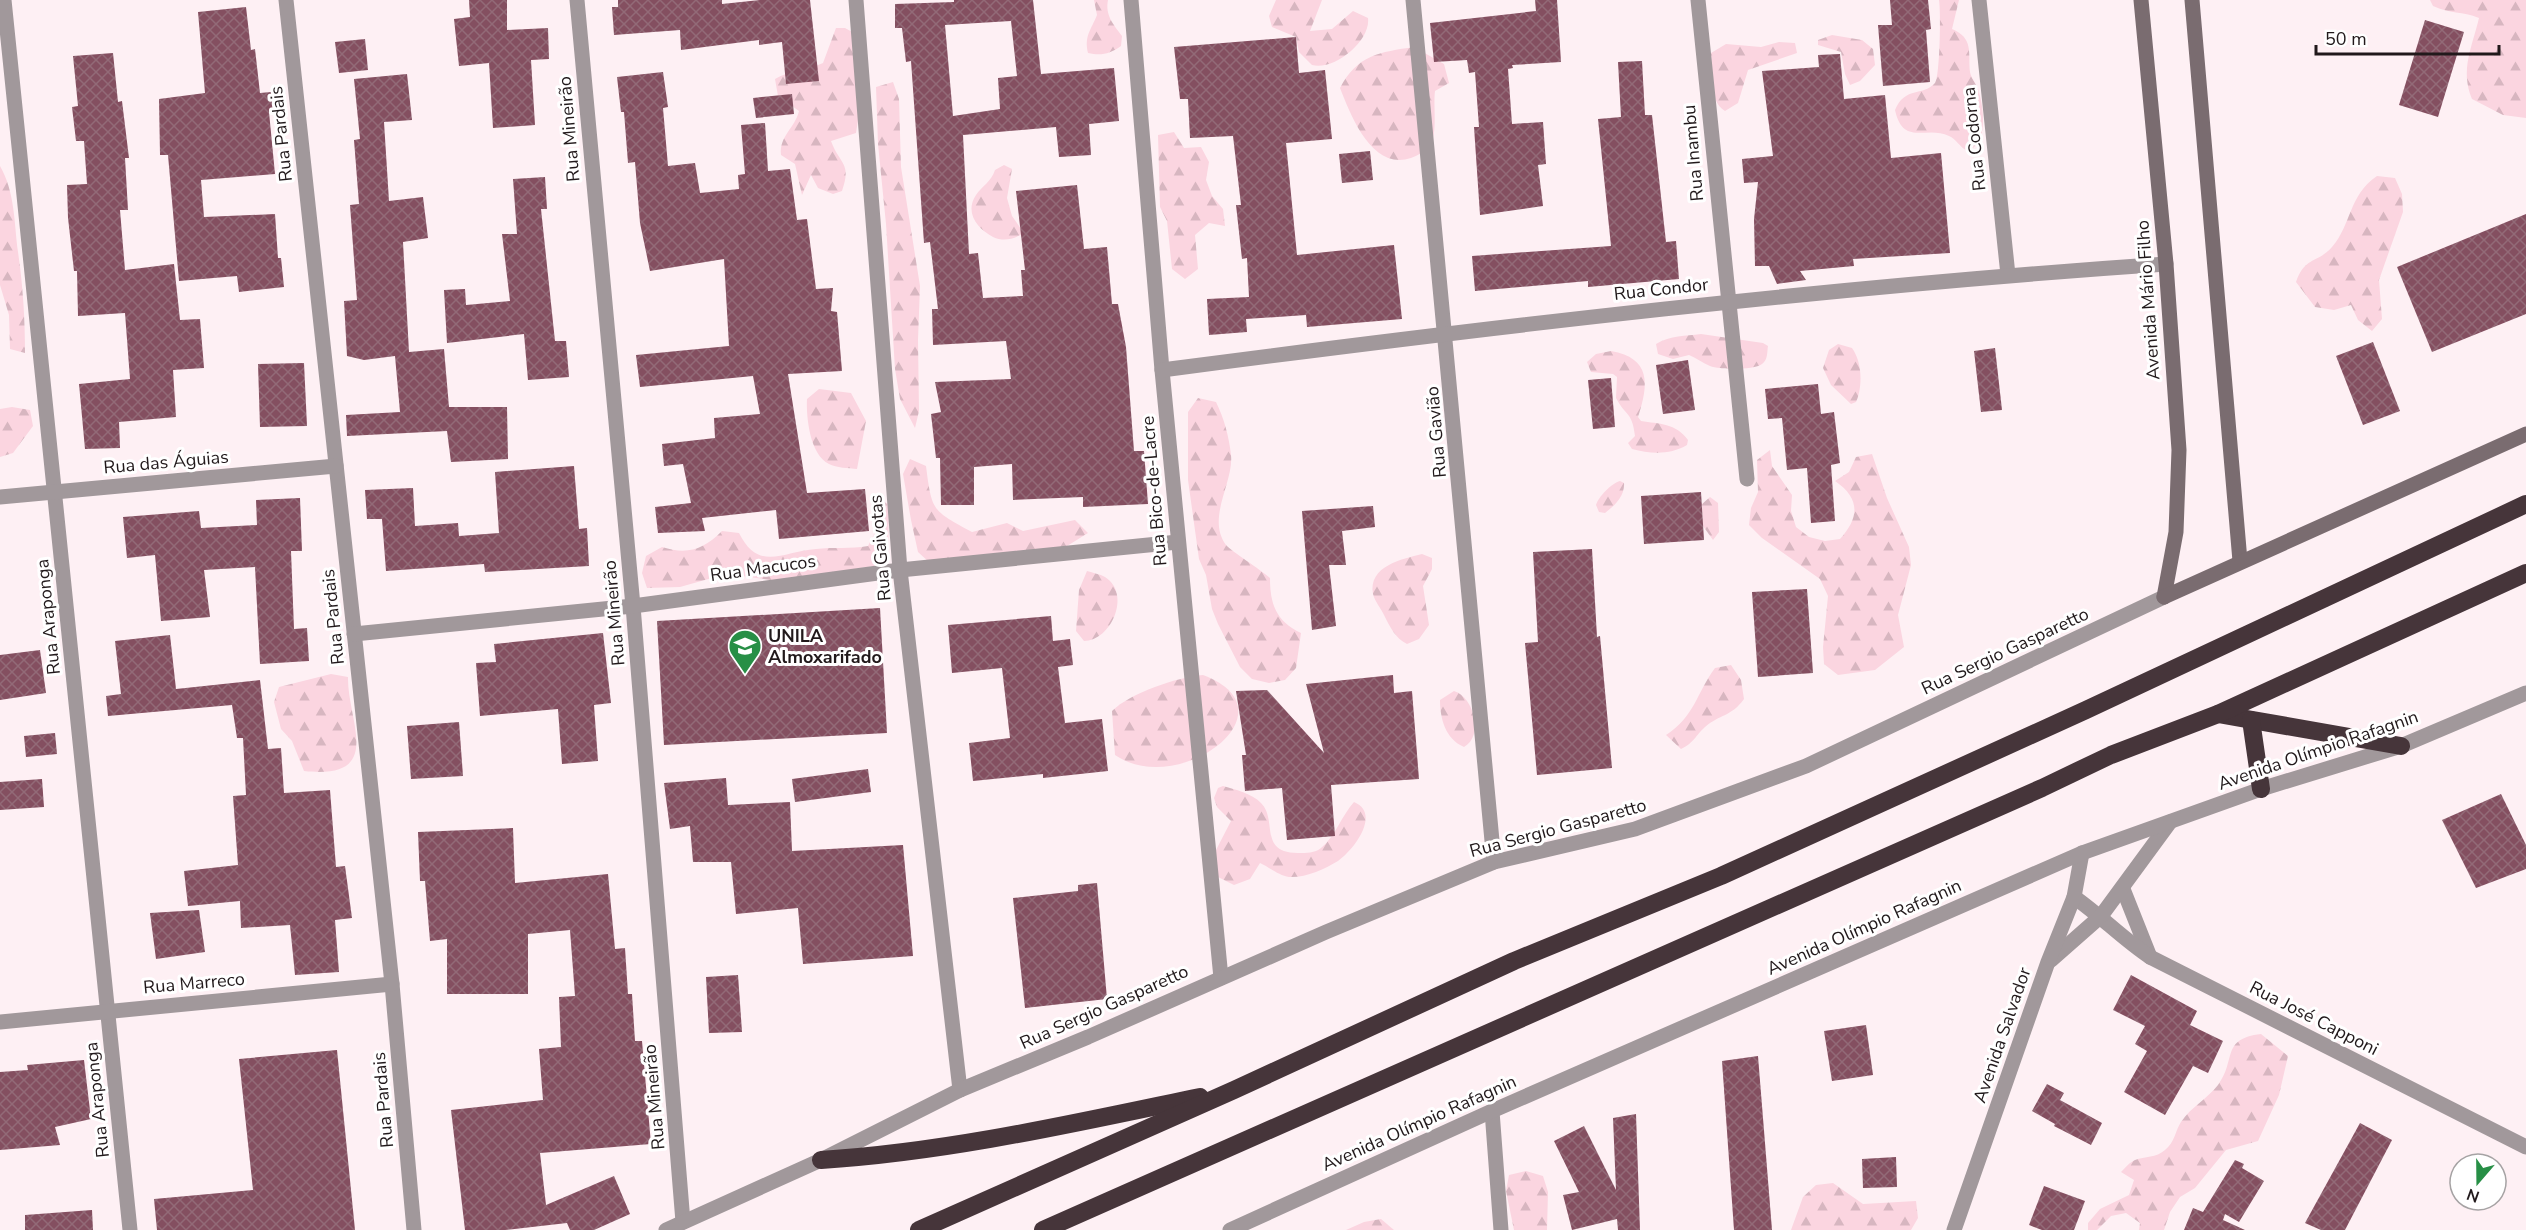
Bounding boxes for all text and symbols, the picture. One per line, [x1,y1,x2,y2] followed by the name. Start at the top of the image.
[2316,18,2499,56] scale bar
[2325,27,2367,51] text: 50 m
[552,75,586,183] street label: Rua Mineirão
[264,85,298,183] street label: Rua Pardais
[1957,86,1991,192] street label: Rua Codorna
[1677,104,1709,202] street label: Rua Inambu
[2130,219,2166,381] street label: Avenida Mário Filho
[1613,272,1710,306] street label: Rua Condor
[1420,385,1452,479] street label: Rua Gavião
[1135,415,1173,567] street label: Rua Bico-de-Lacre
[102,445,230,479] street label: Rua das Águias
[863,494,897,602] street label: Rua Gaivotas
[709,549,817,587] street label: Rua Macucos
[30,558,66,676] street label: Rua Araponga
[597,559,631,667] street label: Rua Mineirão
[316,568,350,666] street label: Rua Pardais
[1917,602,2093,700] street label: Rua Sergio Gasparetto
[768,624,882,669] place label: UNILA Almoxarifado
[727,628,763,675] school or university icon: UNILA Almoxarifado
[2215,704,2421,796] street label: Avenida Olímpio Rafagnin
[1467,793,1649,863] street label: Rua Sergio Gasparetto
[1763,873,1965,981] street label: Avenida Olímpio Rafagnin
[1016,959,1192,1055] street label: Rua Sergio Gasparetto
[1968,964,2037,1106] street label: Avenida Salvador
[142,967,246,999] street label: Rua Marreco
[2245,975,2383,1061] street label: Rua José Capponi
[79,1041,115,1159] street label: Rua Araponga
[637,1043,671,1151] street label: Rua Mineirão
[367,1051,399,1149] street label: Rua Pardais
[1318,1069,1520,1177] street label: Avenida Olímpio Rafagnin
[2448,1152,2508,1212] north arrow
[2464,1183,2483,1208] text: N

